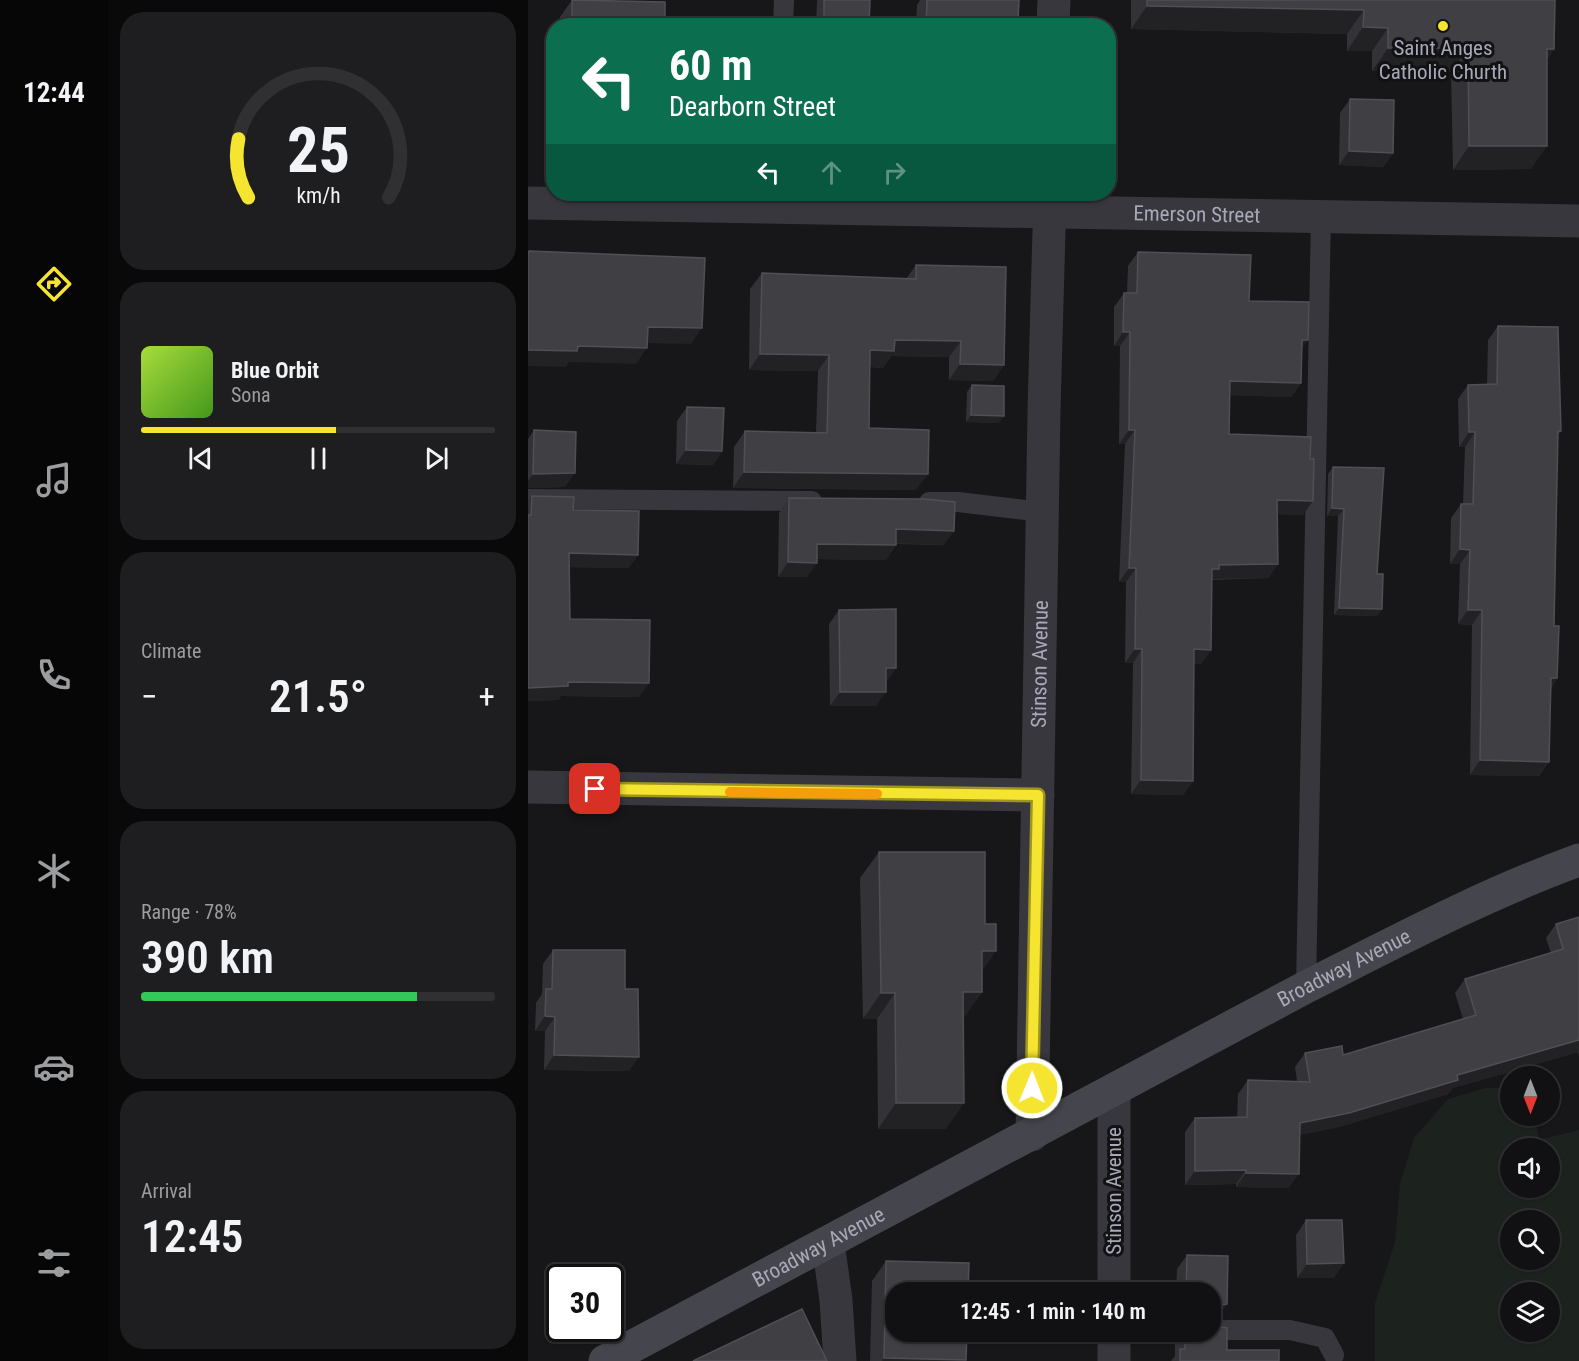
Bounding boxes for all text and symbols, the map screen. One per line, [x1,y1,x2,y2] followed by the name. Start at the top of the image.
[1436,19,1450,33] marker: Saint Anges Catholic Churth
[1379,36,1507,84] place label: Saint Anges Catholic Churth
[669,41,752,90] text: 60 m
[570,42,648,120] icon: left
[23,77,85,109] text: 12:44
[669,91,836,123] text: Dearborn Street
[286,114,350,187] text: 25
[752,156,785,189] icon: left
[815,156,848,189] icon: ahead
[878,156,911,189] icon: right
[296,183,340,208] text: km/h
[1133,201,1261,228] street label: Emerson Street
[33,263,75,305] icon: directions
[231,358,319,383] text: Blue Orbit
[231,383,271,407] text: Sona
[184,442,217,475] icon: previous
[302,442,335,475] icon: pause
[420,442,453,475] icon: next
[33,459,75,501] icon: music
[1027,600,1053,728] street label: Stinson Avenue
[141,639,201,663] text: Climate
[33,654,75,696] icon: phone
[269,670,367,723] text: 21.5°
[141,677,158,716] text: −
[479,677,495,716] text: +
[569,763,620,814] pin
[578,772,611,805] icon: arrive
[33,850,75,892] icon: climate
[141,900,237,924] text: Range · 78%
[1273,924,1415,1012] street label: Broadway Avenue
[141,931,274,984] text: 390 km
[33,1046,75,1088] icon: car
[1000,1056,1064,1120] position arrow
[1500,1066,1560,1126] north arrow
[1500,1066,1560,1342] map controls
[1102,1127,1126,1255] street label: Stinson Avenue
[1500,1138,1560,1198] button: sound
[141,1179,192,1203] text: Arrival
[748,1202,889,1292] street label: Broadway Avenue
[141,1210,243,1263] text: 12:45
[1500,1210,1560,1270] button: search
[33,1242,75,1284] icon: filters
[546,1264,624,1342] speed limit sign: 30
[1500,1282,1560,1342] button: layers
[960,1299,1146,1324] text: 12:45 · 1 min · 140 m

